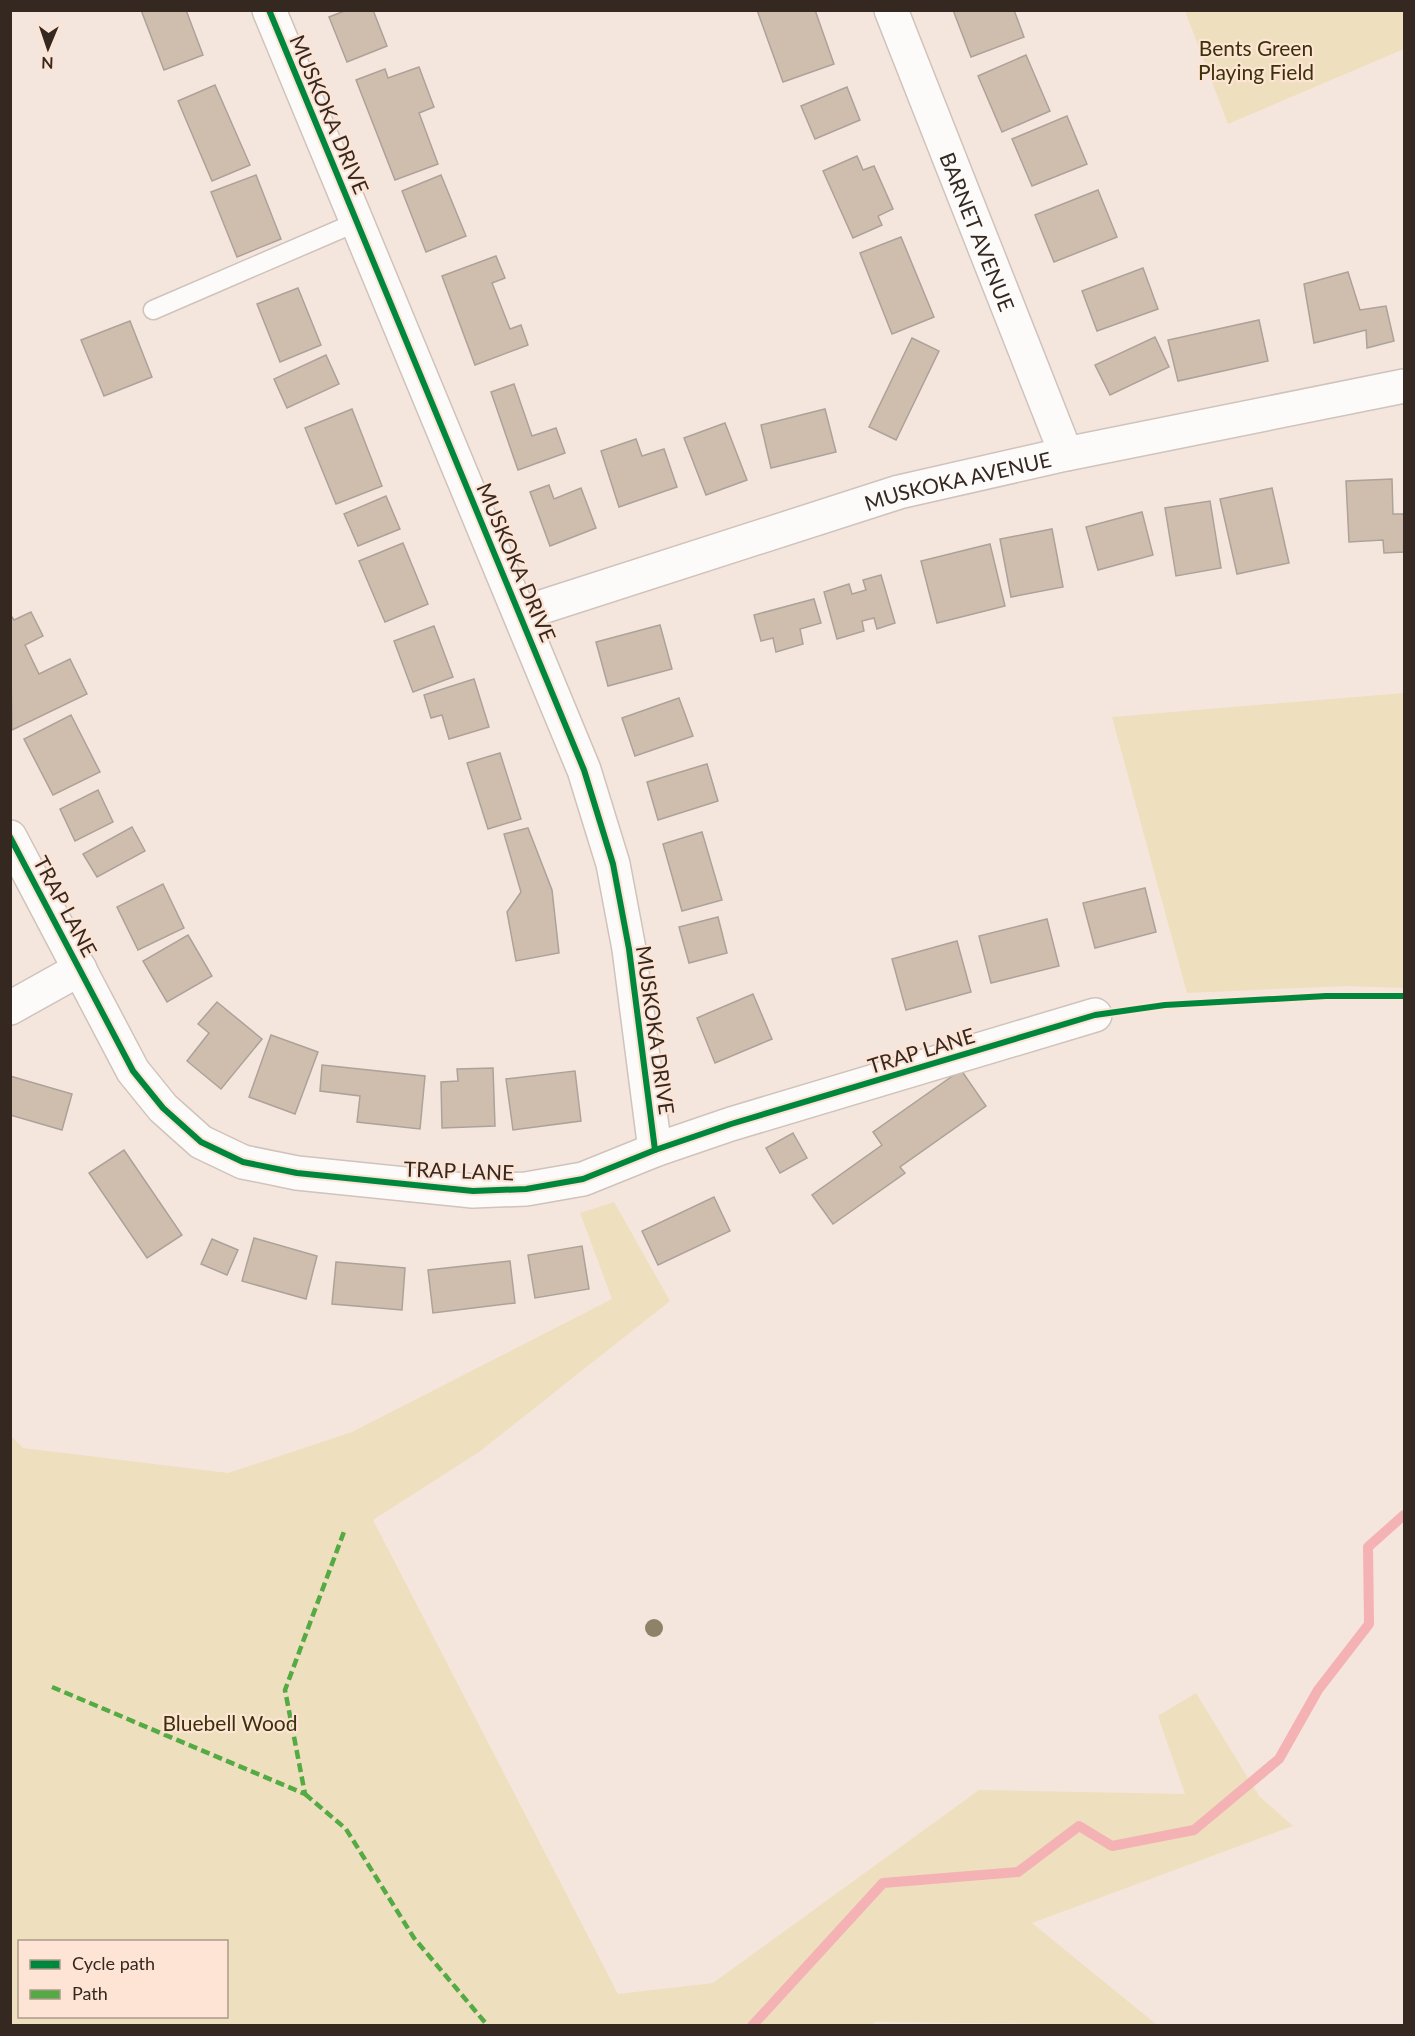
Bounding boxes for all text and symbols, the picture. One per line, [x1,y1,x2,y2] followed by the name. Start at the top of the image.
[18,18,78,78] north arrow
[285,31,375,197] street label: MUSKOKA DRIVE
[1198,35,1314,84] park label: Bents Green Playing Field
[41,54,54,73] text: N
[936,148,1021,314] street label: BARNET AVENUE
[861,445,1053,515] street label: MUSKOKA AVENUE
[472,479,562,645] street label: MUSKOKA DRIVE
[29,851,103,961] street label: TRAP LANE
[632,944,680,1116] street label: MUSKOKA DRIVE
[865,1022,977,1078] street label: TRAP LANE
[403,1156,515,1184] street label: TRAP LANE
[162,1710,298,1735] park label: Bluebell Wood
[18,1940,228,2018] legend
[72,1952,155,1974] text: Cycle path
[72,1982,108,2004] text: Path

